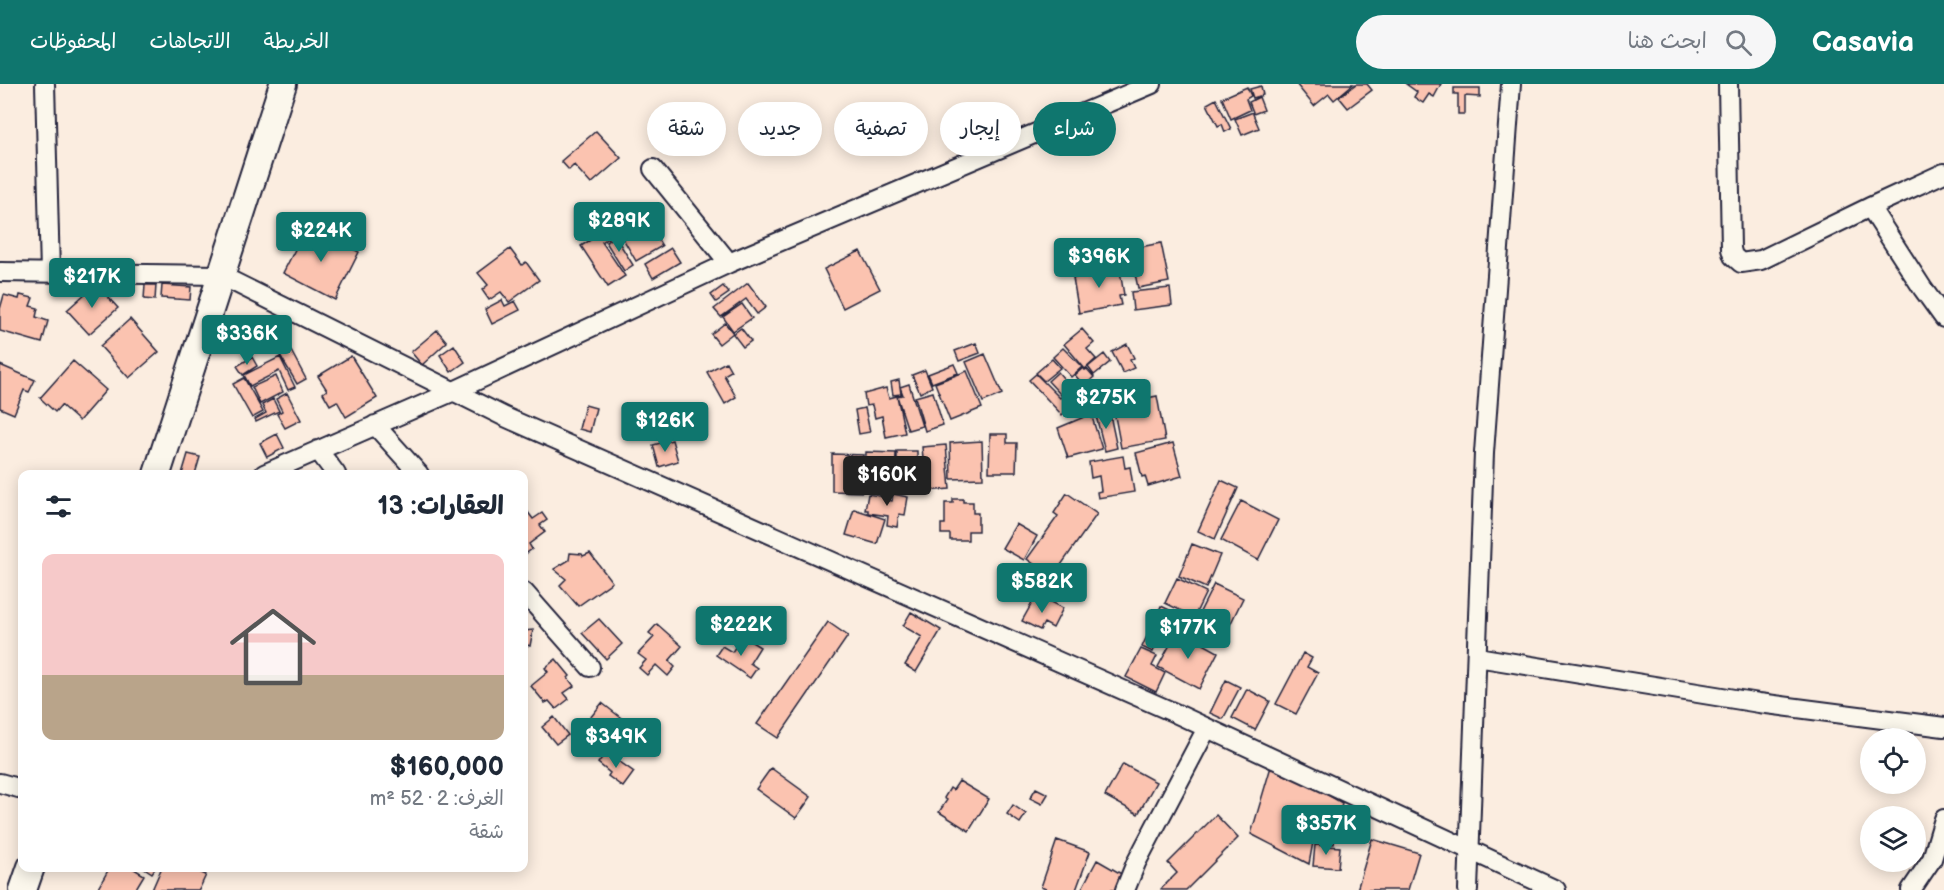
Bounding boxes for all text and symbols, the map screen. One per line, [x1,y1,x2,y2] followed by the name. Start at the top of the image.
[1356,15,1776,69] search box
[1722,26,1755,59] icon: search
[1812,26,1914,59] text: Casavia
[1627,28,1707,55] text: ابحث هنا
[30,29,116,54] text: المحفوظات
[149,29,231,54] text: الاتجاهات
[264,29,329,54] text: الخريطة
[647,102,726,156] chip: شقة
[738,102,822,156] chip: جديد
[834,102,928,156] chip: تصفية
[940,102,1021,156] chip: إيجار
[1033,102,1116,156] chip: شراء
[577,202,661,253] pin: $289K
[588,209,650,233] text: $289K
[279,212,363,263] pin: $224K
[290,219,352,243] text: $224K
[1057,238,1141,289] pin: $396K
[1068,245,1130,269] text: $396K
[50,258,134,309] pin: $217K
[63,265,121,289] text: $217K
[205,315,289,366] pin: $336K
[216,322,278,346] text: $336K
[1064,379,1148,430] pin: $275K
[1076,386,1136,410] text: $275K
[623,402,707,453] pin: $126K
[635,409,695,433] text: $126K
[845,456,929,507] pin: $160K
[857,463,917,487] text: $160K
[42,490,75,523] icon: filters
[377,491,504,522] text: العقارات: 13
[1000,563,1084,614] pin: $582K
[1011,570,1073,594] text: $582K
[219,593,327,701] icon: home
[699,606,783,657] pin: $222K
[1146,609,1230,660] pin: $177K
[710,613,772,637] text: $222K
[1159,616,1217,640] text: $177K
[574,718,658,769] pin: $349K
[585,725,647,749] text: $349K
[1860,728,1926,872] map controls
[1860,728,1926,794] button: locate
[390,752,504,783] text: $160,000
[370,787,504,811] text: الغرف: 2 · 52 m²
[1284,805,1368,856] pin: $357K
[1860,806,1926,872] button: layers
[1295,812,1357,836] text: $357K
[469,820,504,844] text: شقة

